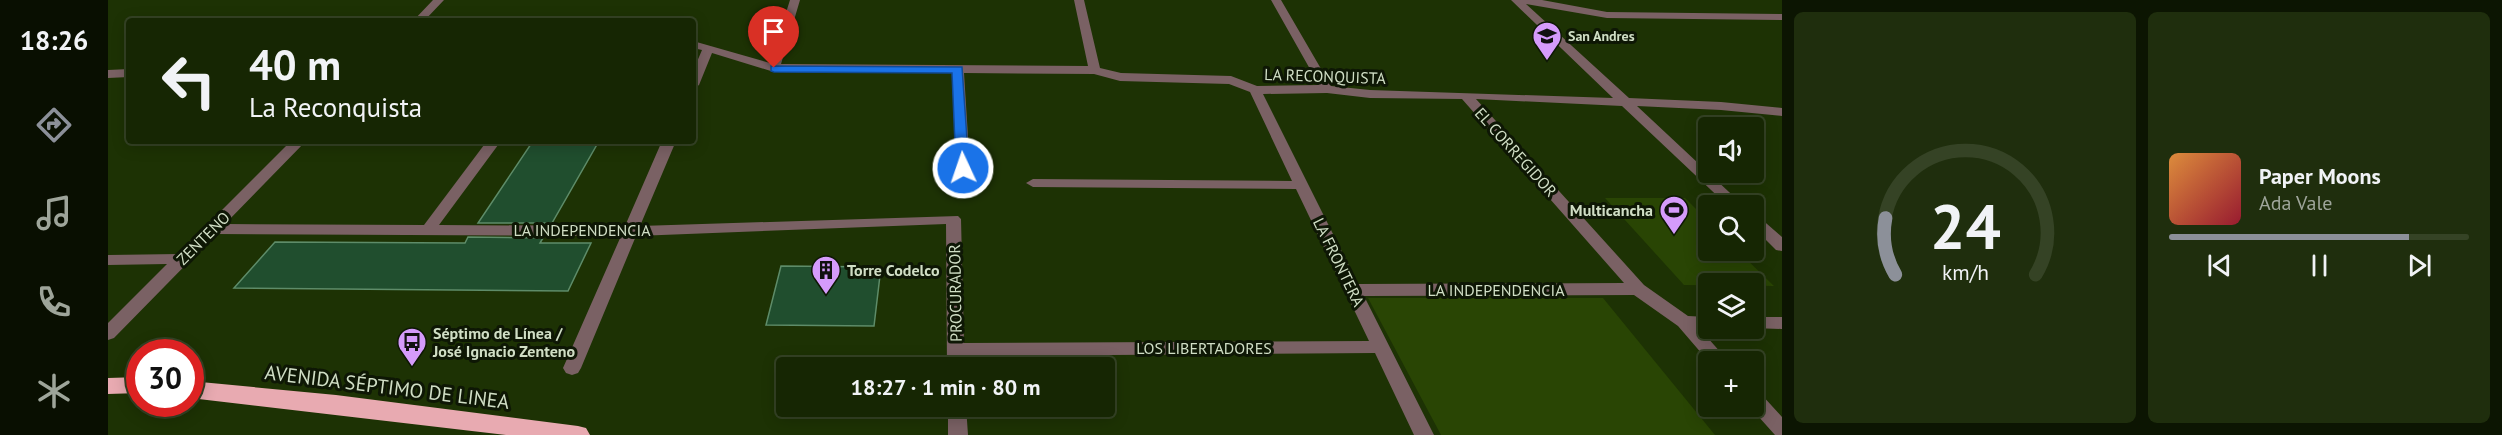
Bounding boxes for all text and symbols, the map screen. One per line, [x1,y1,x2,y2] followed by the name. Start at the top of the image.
[748,6,799,68] pin
[757,15,790,48] icon: arrive
[1531,20,1563,62] school or university icon: San Andres
[20,23,88,57] text: 18:26
[1568,27,1635,45] place label: San Andres
[249,37,341,92] text: 40 m
[150,42,228,120] icon: left
[1264,64,1387,88] street label: LA RECONQUISTA
[249,90,422,124] text: La Reconquista
[1471,103,1561,201] street label: EL CORREGIDOR
[33,104,75,146] icon: directions
[1698,117,1764,417] map controls
[1698,117,1764,183] button: sound
[931,136,995,200] position arrow
[2259,162,2381,190] text: Paper Moons
[1930,185,2000,266] text: 24
[2259,190,2332,216] text: Ada Vale
[33,192,75,234] icon: music
[1658,194,1690,236] sports icon: Multicancha
[1698,195,1764,261] button: search
[1570,200,1653,220] place label: Multicancha
[172,207,234,269] street label: ZENTENO
[1309,214,1369,310] street label: LA FRONTERA
[513,220,651,240] street label: LA INDEPENDENCIA
[944,244,966,342] street label: PROCURADOR
[2203,249,2236,282] icon: previous
[2303,249,2336,282] icon: pause
[2403,249,2436,282] icon: next
[810,254,842,296] building icon: Torre Codelco
[1941,258,1988,286] text: km/h
[847,260,940,280] place label: Torre Codelco
[1698,273,1764,339] button: layers
[1427,280,1565,300] street label: LA INDEPENDENCIA
[33,281,75,323] icon: phone
[432,323,576,361] place label: Séptimo de Línea / José Ignacio Zenteno
[396,326,428,368] bus stop icon: Séptimo de Línea / José Ignacio Zenteno
[1136,338,1272,358] street label: LOS LIBERTADORES
[126,339,204,417] speed limit sign: 30
[1698,351,1764,417] button: +
[263,359,511,415] street label: AVENIDA SÉPTIMO DE LINEA
[33,370,75,412] icon: climate
[851,373,1040,401] text: 18:27 · 1 min · 80 m

